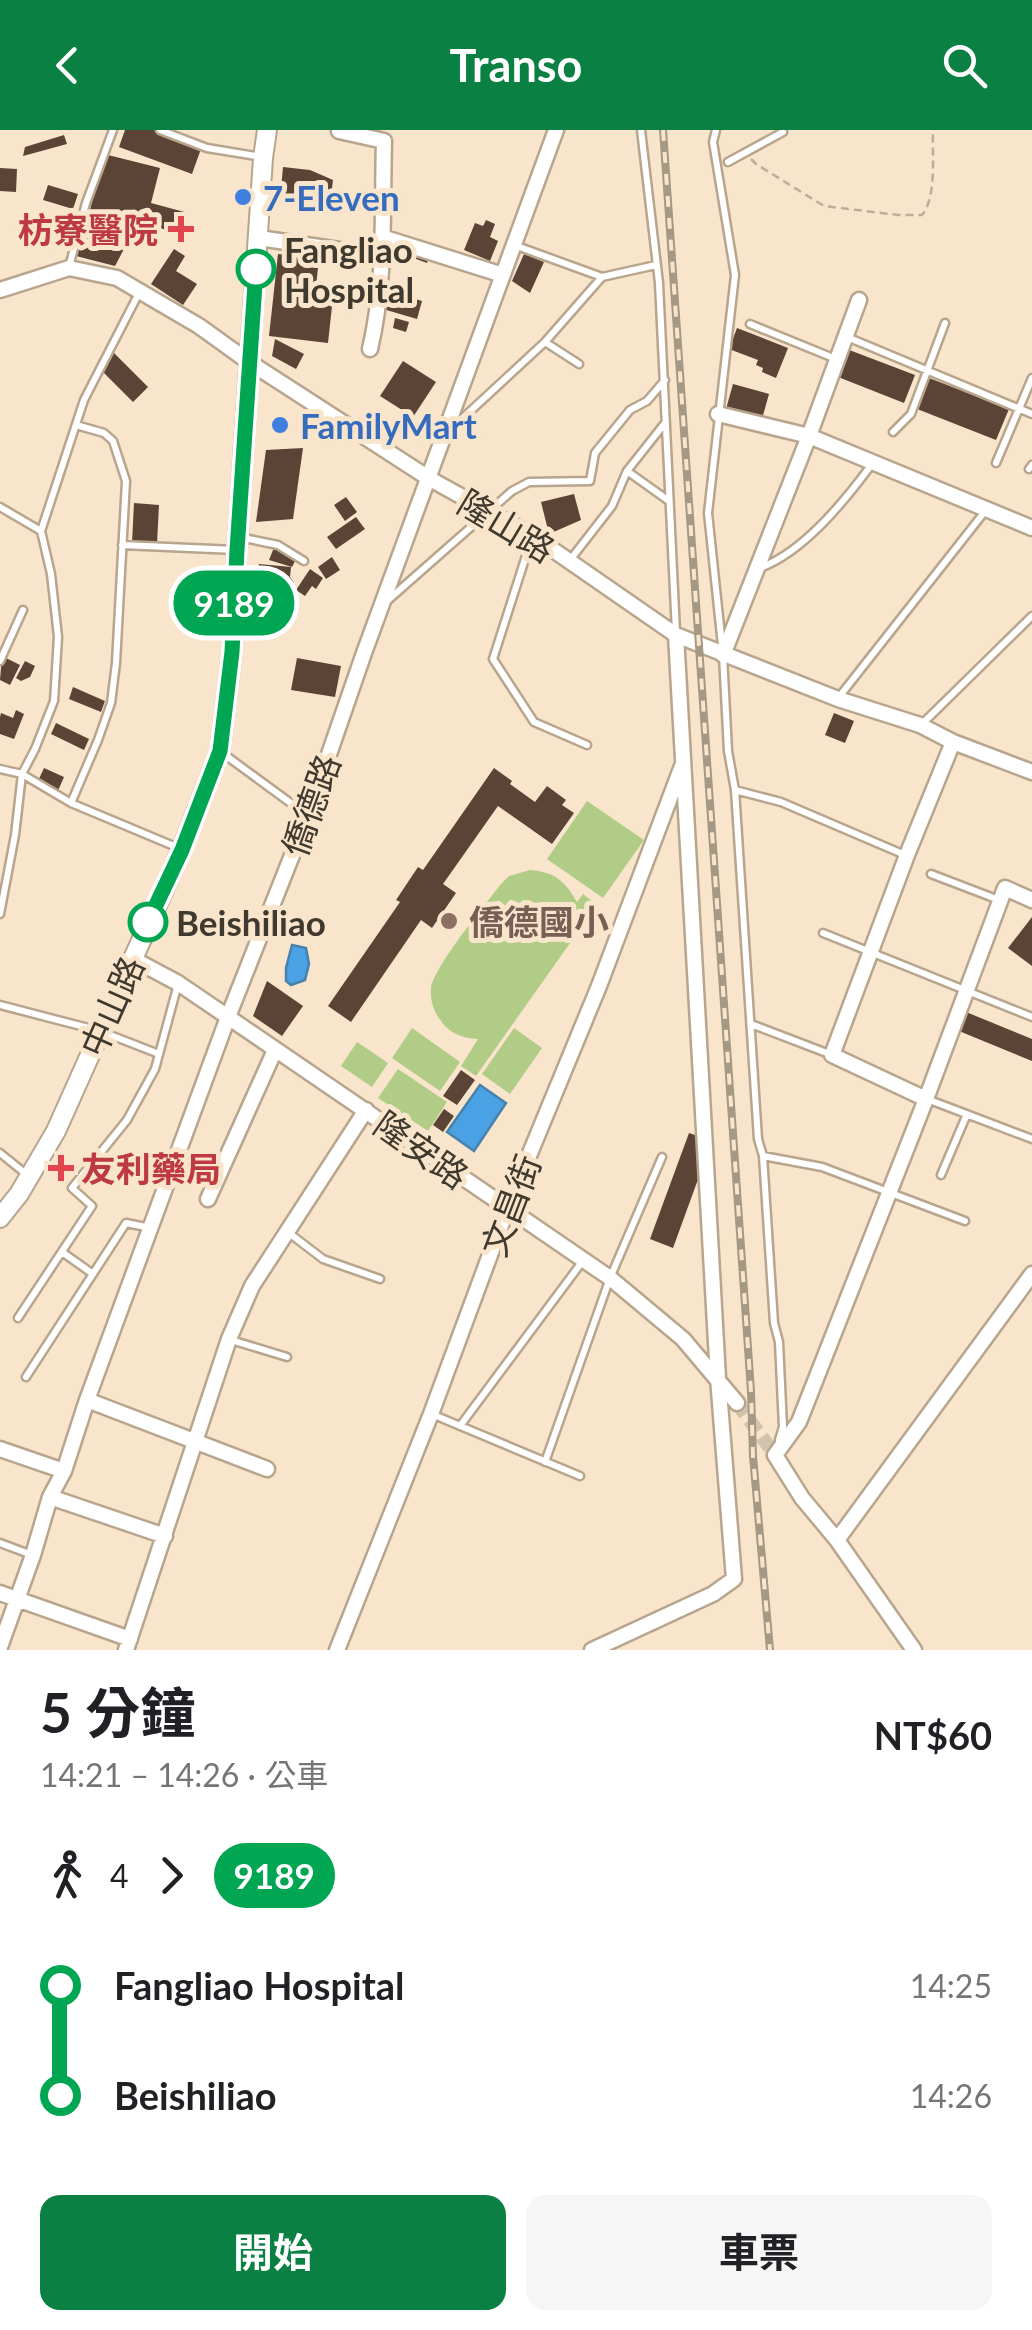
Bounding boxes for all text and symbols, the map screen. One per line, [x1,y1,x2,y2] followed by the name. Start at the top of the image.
[40,38,95,93] icon: back
[450,38,582,92] text: Transo
[937,38,992,93] icon: search
[263,176,400,218] place label: 7-Eleven
[232,186,254,208] marker: 7-Eleven
[18,208,158,250] place label: 枋寮醫院
[168,216,194,242] marker: 枋寮醫院
[284,228,414,310] place label: Fangliao Hospital
[237,250,275,288] marker: Fangliao Hospital
[300,404,477,446] place label: FamilyMart
[269,414,291,436] marker: FamilyMart
[451,480,563,570] street label: 隆山路
[164,570,304,636] line badge: 9189
[193,582,275,624] text: 9189
[272,748,348,862] street label: 僑德路
[469,900,609,942] place label: 僑德國小
[176,901,326,943] place label: Beishiliao
[129,903,167,941] marker: Beishiliao
[438,910,460,932] marker: 僑德國小
[70,949,152,1063] street label: 中山路
[367,1102,477,1196] street label: 隆安路
[81,1147,221,1189] place label: 友利藥局
[472,1148,548,1262] street label: 文昌街
[50,1157,72,1179] marker: 友利藥局
[40,1679,195,1745] text: 5 分鐘
[874,1712,992,1758] text: NT$60
[40,1755,328,1794] text: 14:21 – 14:26 · 公車
[40,1848,95,1903] icon: walk
[144,1848,199,1903] icon: forward
[234,1854,315,1896] text: 9189
[110,1856,129,1895] text: 4
[114,1962,405,2008] text: Fangliao Hospital
[910,1966,992,2005] text: 14:25
[114,2072,277,2118] text: Beishiliao
[910,2076,992,2115] text: 14:26
[40,2195,506,2310] button: 開始
[526,2195,992,2310] button: 車票

